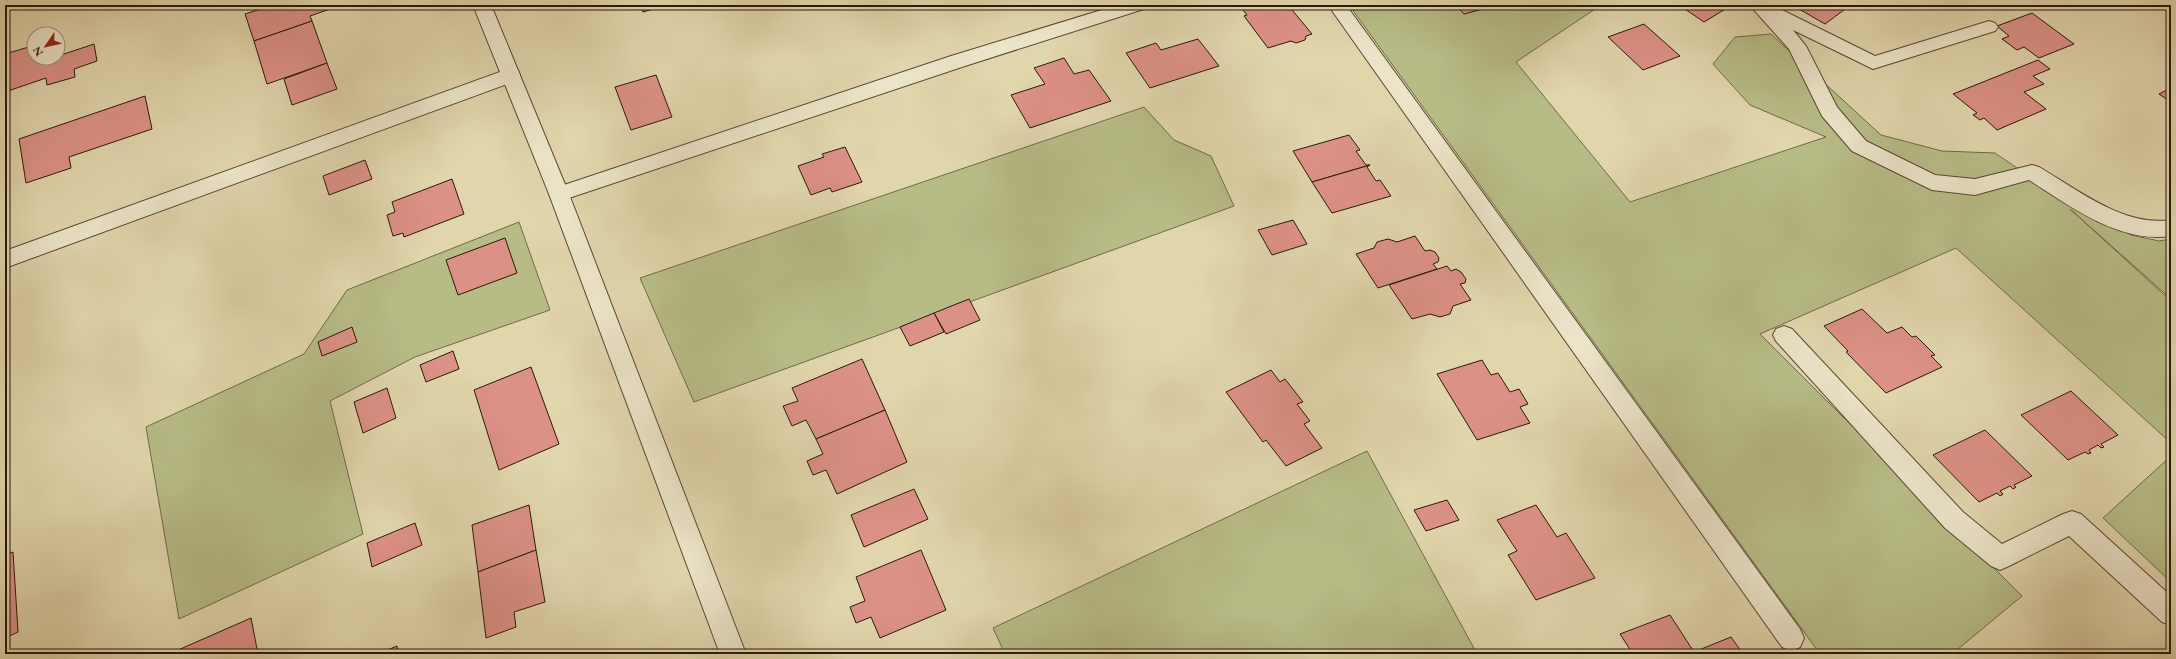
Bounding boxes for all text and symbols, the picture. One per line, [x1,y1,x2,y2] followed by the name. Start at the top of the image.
[26,26,66,66] north arrow
[29,44,46,59] text: N

